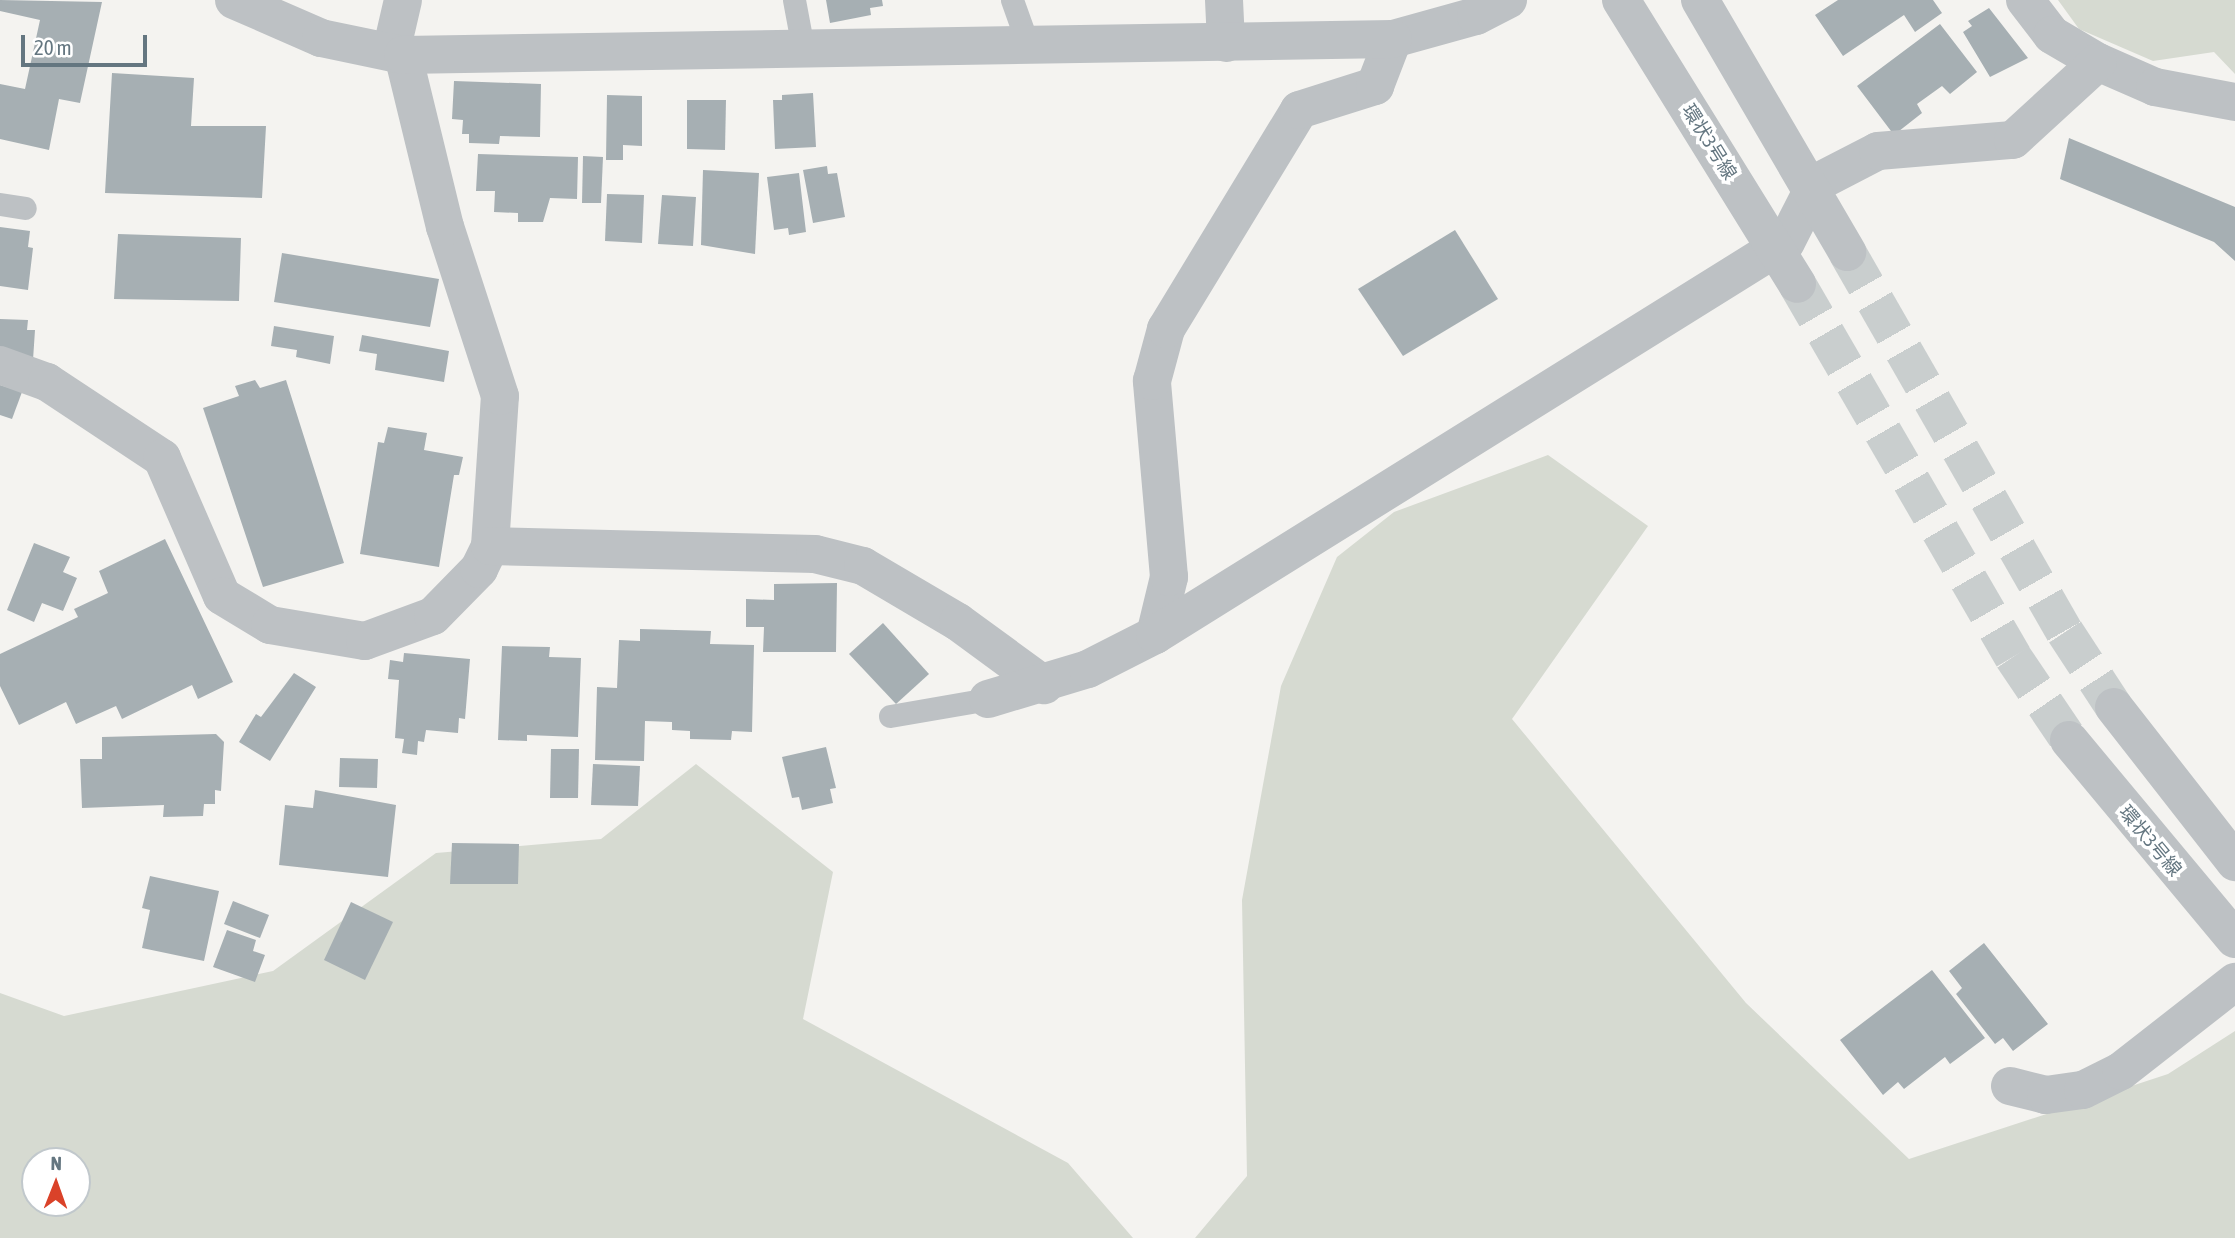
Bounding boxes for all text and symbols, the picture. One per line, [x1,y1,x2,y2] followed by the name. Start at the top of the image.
[24,21,150,65] scale bar
[34,35,72,59] text: 20 m
[1677,100,1741,184] street label: 環状3号線
[2114,801,2186,881] street label: 環状3号線
[21,1147,91,1217] north arrow
[51,1152,62,1174] text: N

